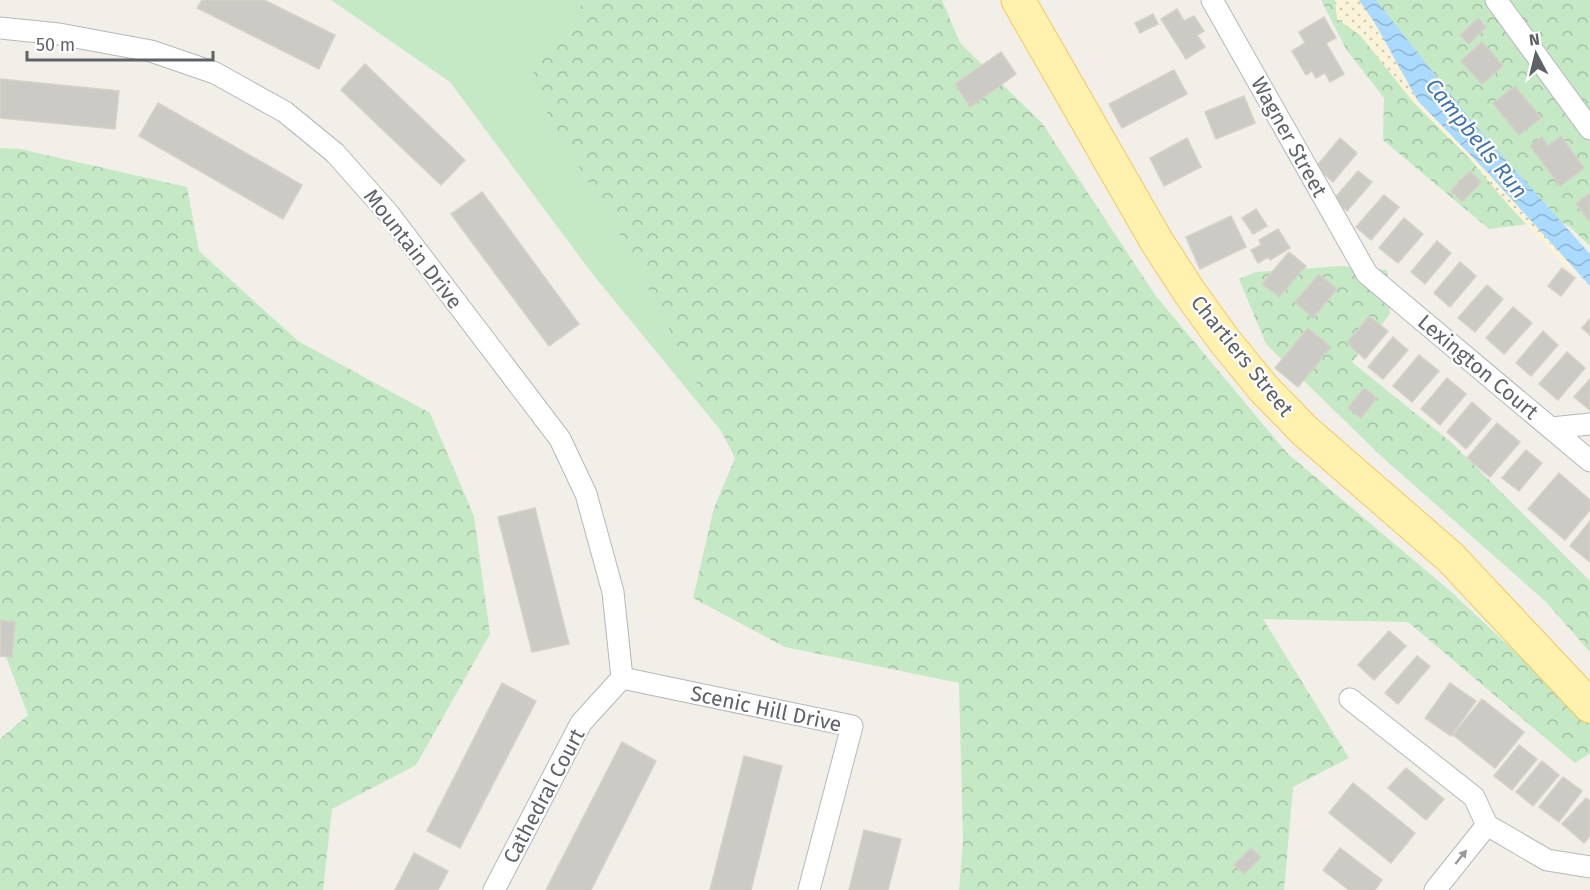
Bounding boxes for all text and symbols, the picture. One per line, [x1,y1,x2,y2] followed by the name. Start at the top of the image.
[27,24,213,62] scale bar
[1506,24,1566,84] north arrow
[1528,30,1541,50] text: N
[36,34,75,56] text: 50 m
[1245,72,1333,202] street label: Wagner Street
[1420,73,1533,204] water label: Campbells Run
[358,184,468,314] street label: Mountain Drive
[1185,290,1299,422] street label: Chartiers Street
[1412,309,1544,425] street label: Lexington Court
[688,680,844,738] street label: Scenic Hill Drive
[498,724,591,868] street label: Cathedral Court
[1454,849,1467,865] one-way arrow

